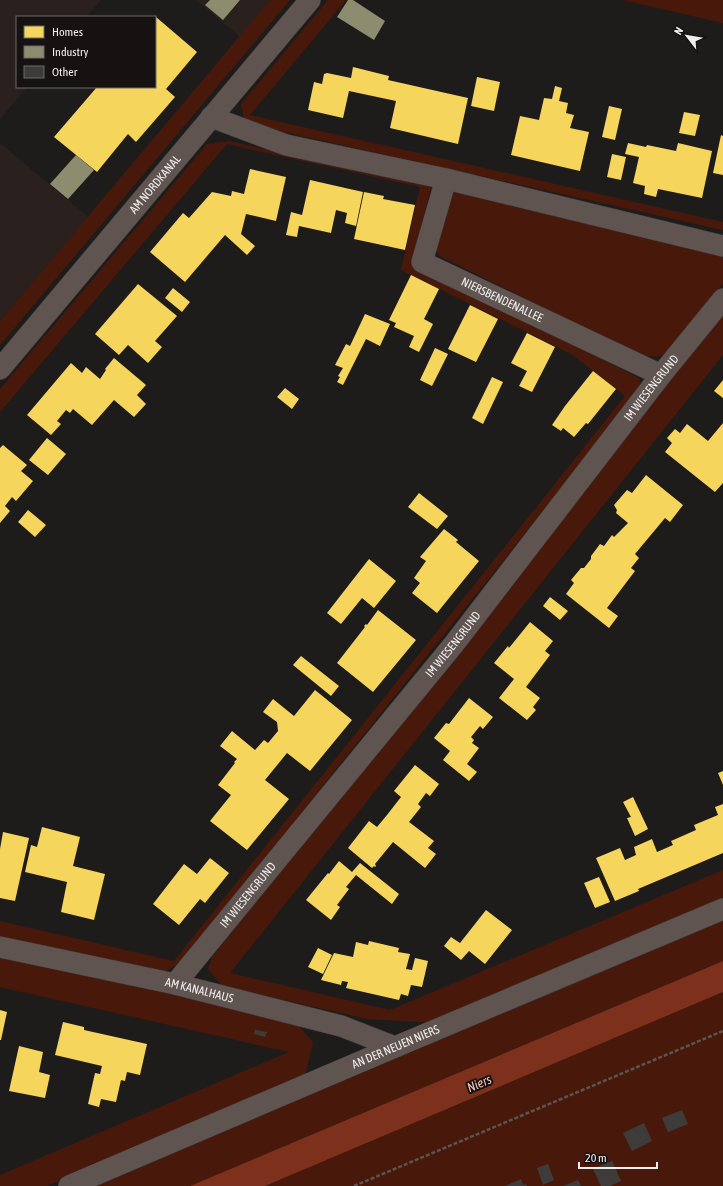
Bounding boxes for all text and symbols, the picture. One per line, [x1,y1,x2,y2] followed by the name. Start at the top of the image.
[16,16,156,88] legend
[667,16,707,56] north arrow
[52,25,83,39] text: Homes
[672,25,685,37] text: N
[52,45,89,59] text: Industry
[52,65,78,79] text: Other
[127,152,184,216] street label: AM NORDKANAL
[459,275,545,325] street label: NIERSBENDENALLEE
[621,352,682,424] street label: IM WIESENGRUND
[423,608,484,680] street label: IM WIESENGRUND
[217,859,279,931] street label: IM WIESENGRUND
[164,975,235,1006] street label: AM KANALHAUS
[350,1022,441,1072] street label: AN DER NEUEN NIERS
[465,1072,494,1095] water label: Niers
[579,1144,657,1170] scale bar
[585,1151,607,1165] text: 20 m

